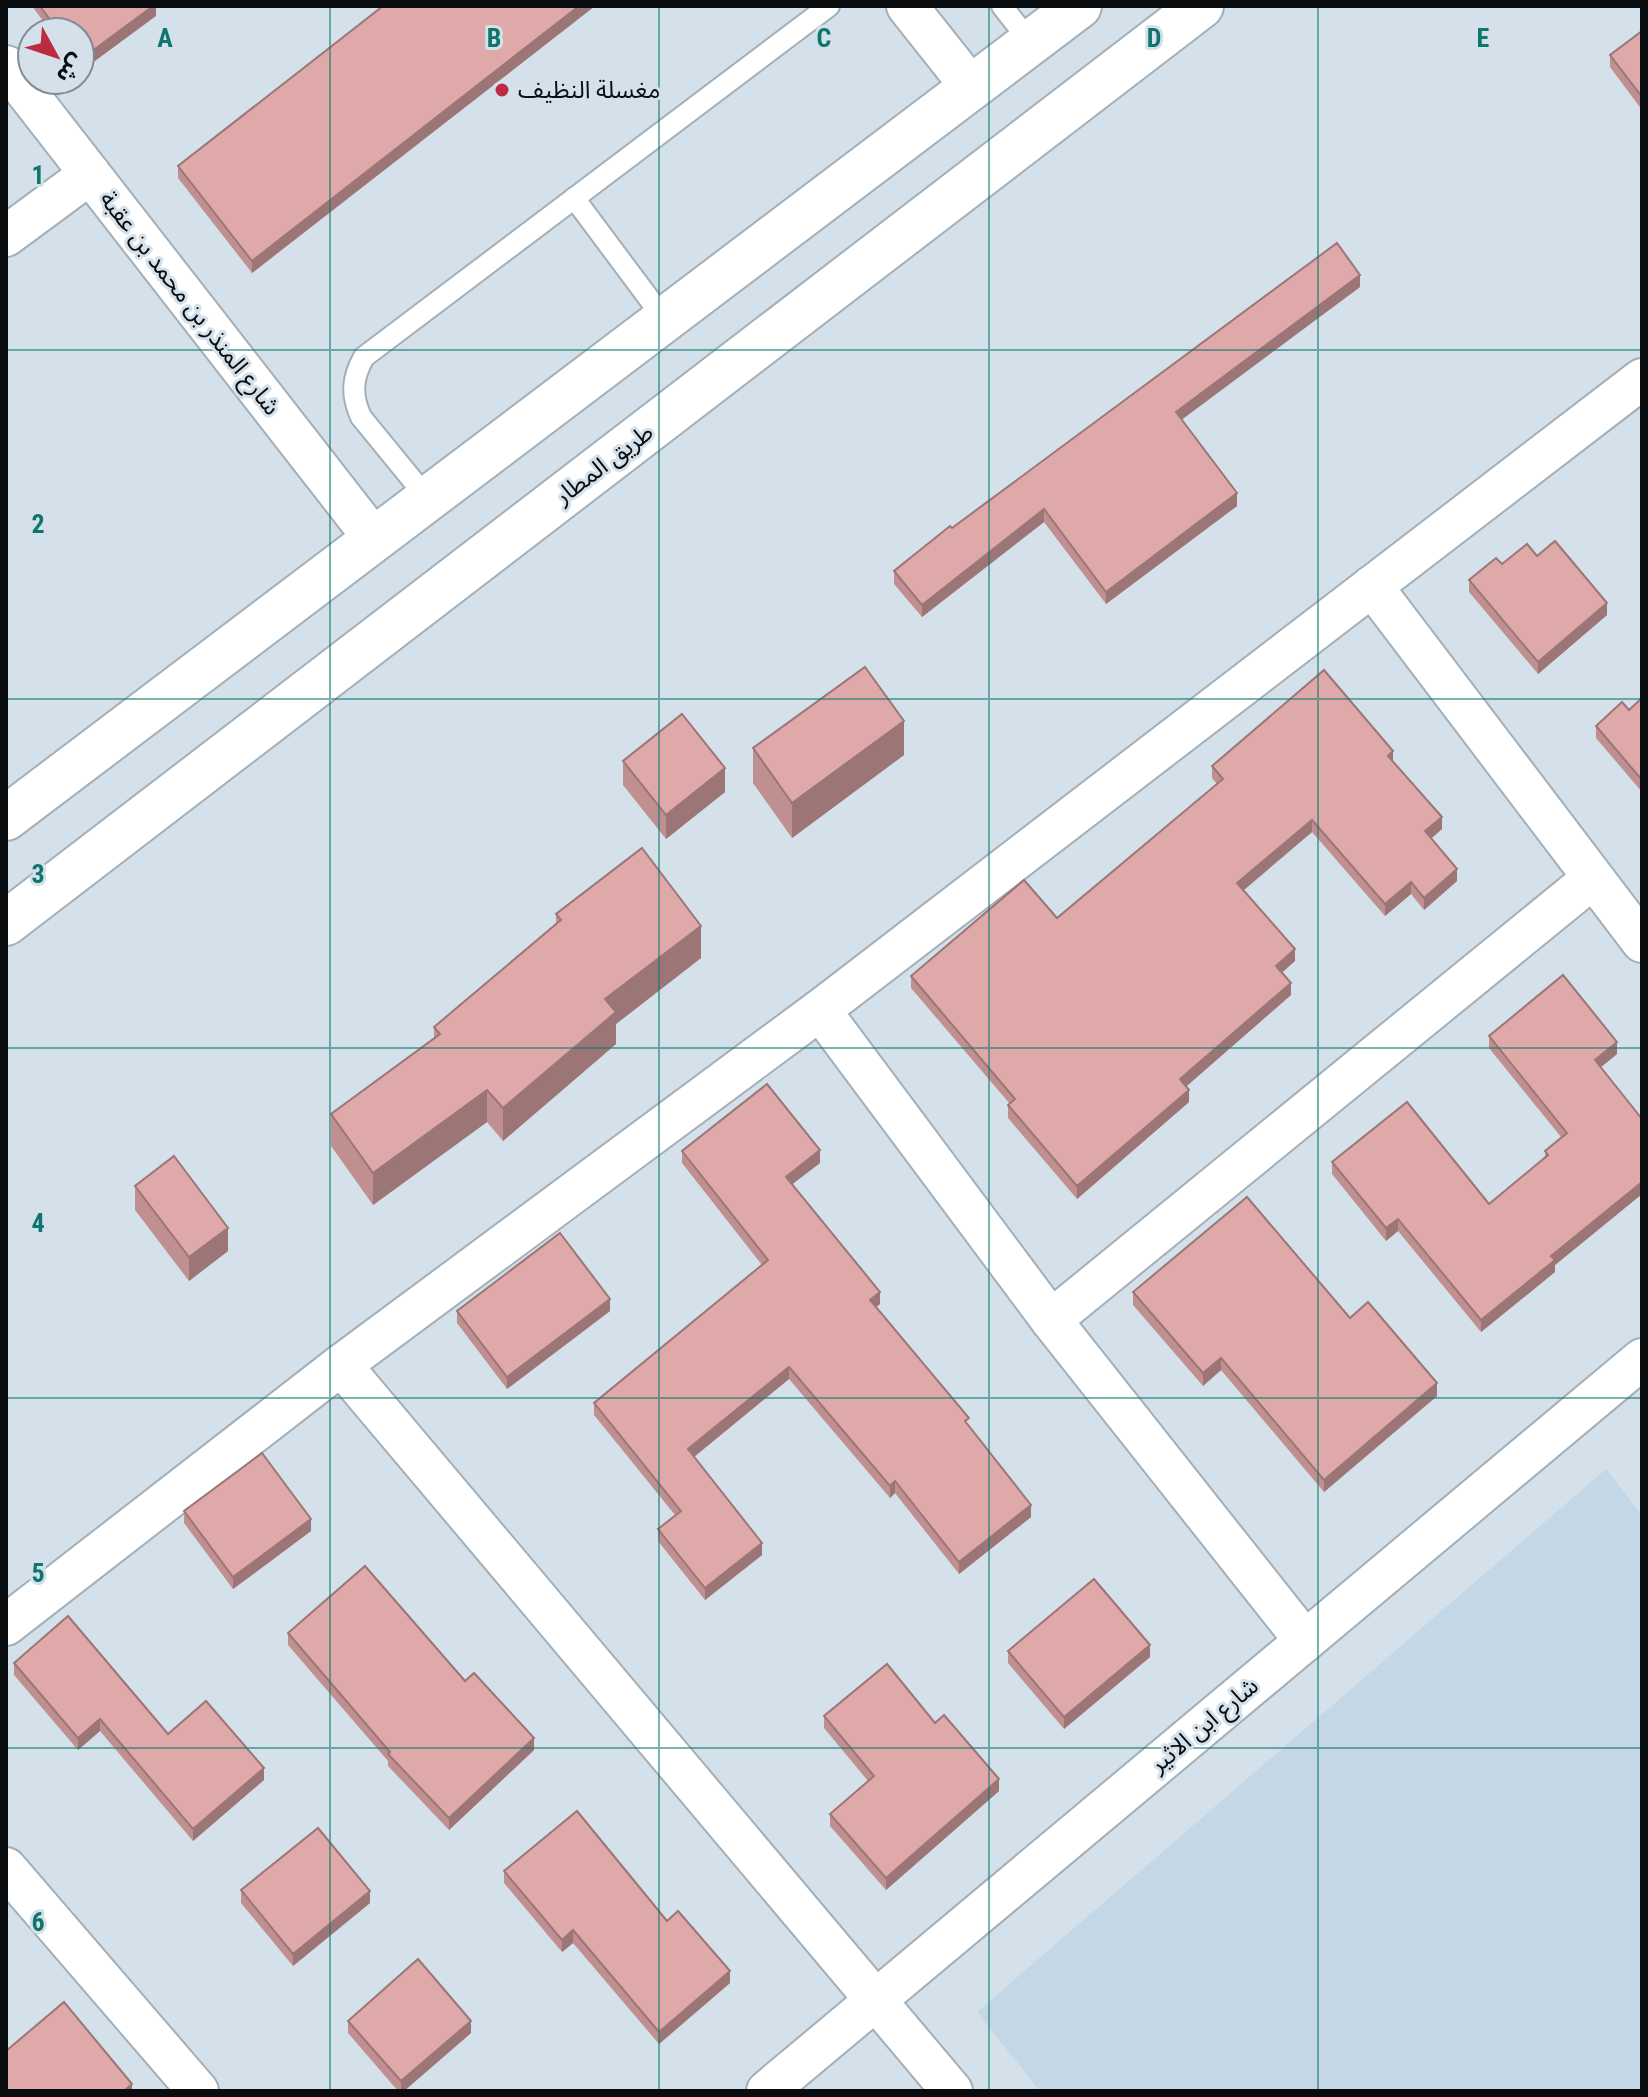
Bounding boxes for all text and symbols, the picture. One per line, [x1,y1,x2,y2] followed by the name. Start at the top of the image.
[16,16,96,96] north arrow
[157,23,173,53] text: A
[487,23,501,53] text: B
[817,23,832,53] text: C
[1147,23,1161,53] text: D
[1477,23,1490,53] text: E
[52,49,90,88] text: ش
[518,76,660,104] place label: مغسلة النظيف
[493,81,511,99] marker: مغسلة النظيف
[31,160,45,190] text: 1
[92,186,286,422] street label: شارع المنذر بن محمد بن عقبة
[549,418,659,511] street label: طريق المطار
[31,509,45,539] text: 2
[31,859,45,889] text: 3
[31,1208,45,1238] text: 4
[31,1558,45,1588] text: 5
[1143,1672,1266,1781] street label: شارع ابن الاثير
[31,1907,45,1937] text: 6

